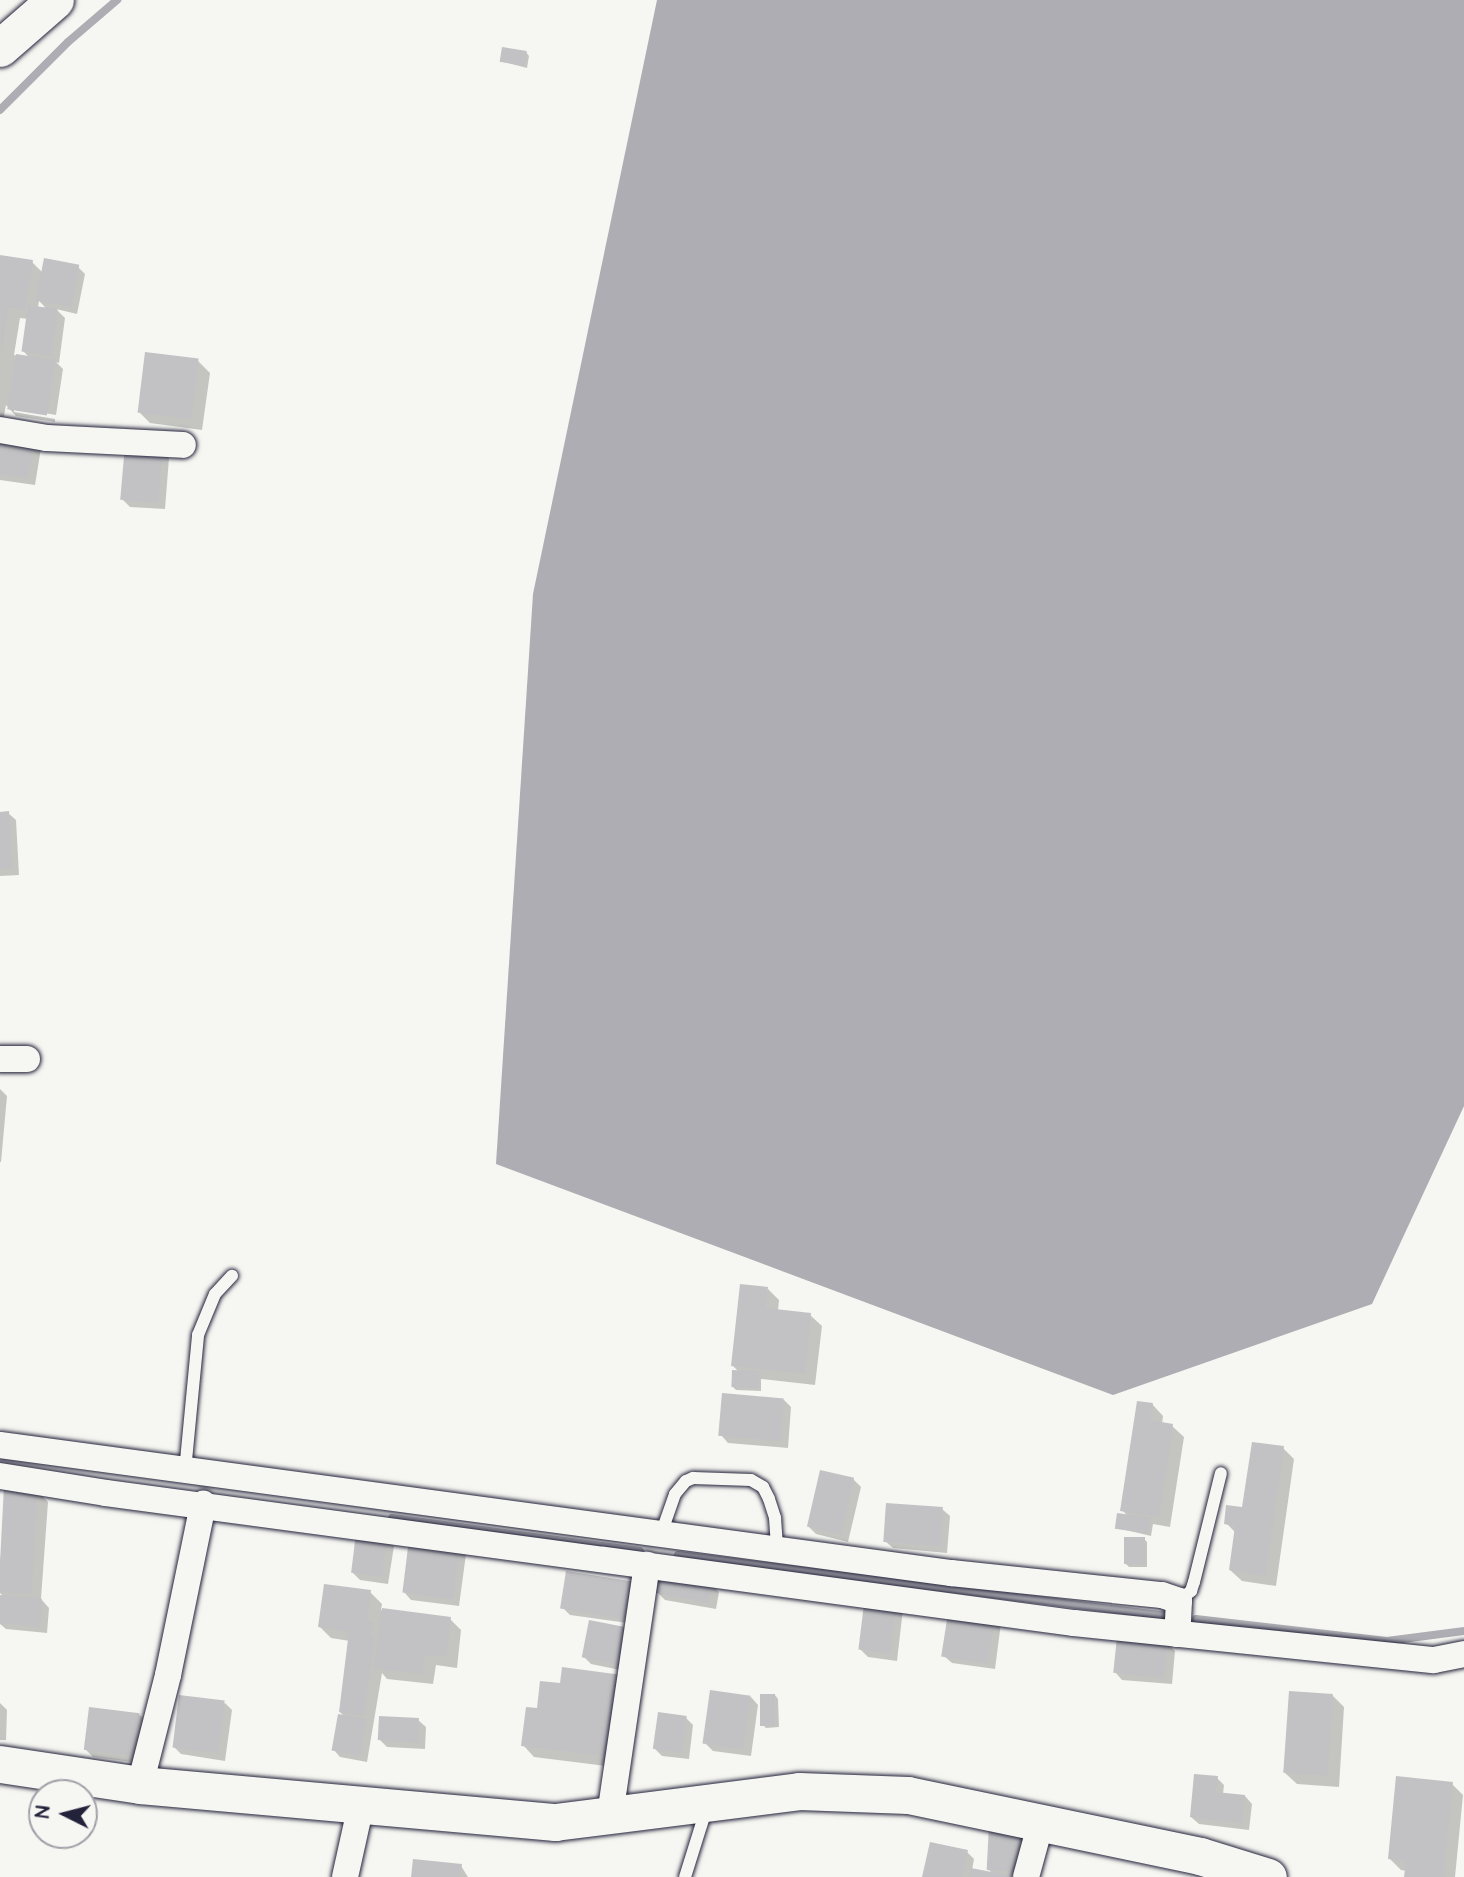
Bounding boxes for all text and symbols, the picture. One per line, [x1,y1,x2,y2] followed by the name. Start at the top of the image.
[28,1779,98,1849] north arrow
[30,1805,58,1819] text: N

